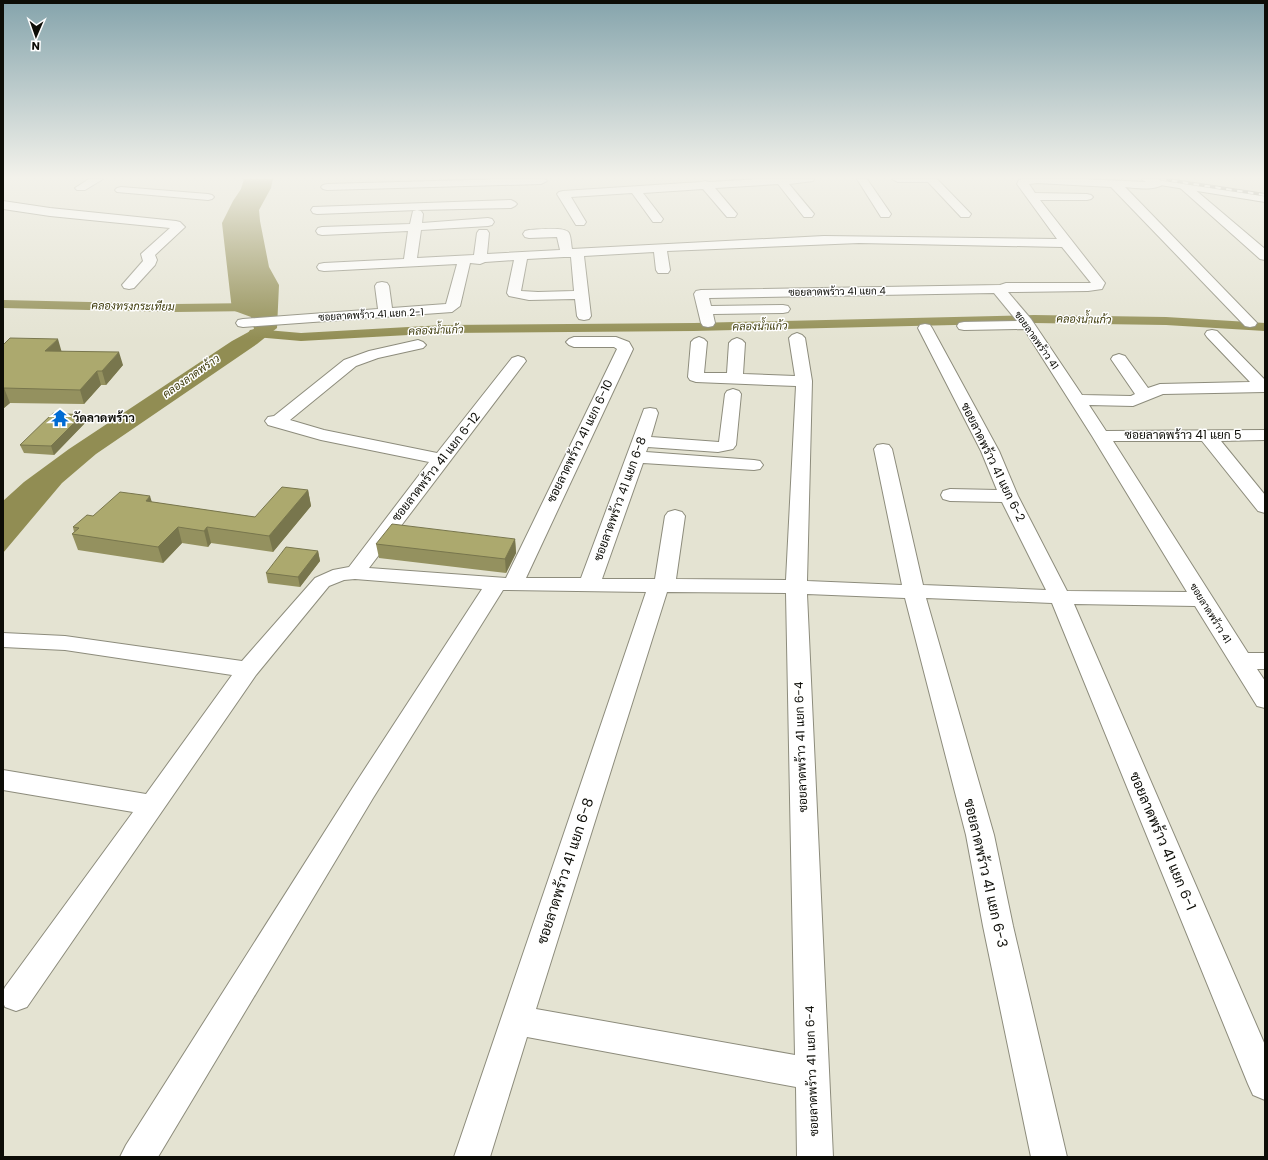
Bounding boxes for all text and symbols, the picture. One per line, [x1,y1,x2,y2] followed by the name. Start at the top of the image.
[16,16,56,56] north arrow
[31,38,40,54] text: N
[788,283,886,300] street label: ซอยลาดพร้าว 41 แยก 4
[91,297,175,315] water label: คลองทรงกระเทียม
[318,304,424,325] street label: ซอยลาดพร้าว 41 แยก 2-1
[1011,308,1062,373] street label: ซอยลาดพร้าว 41
[1056,308,1112,327] water label: คลองน้ำแก้ว
[732,315,788,334] water label: คลองน้ำแก้ว
[408,318,464,339] water label: คลองน้ำแก้ว
[159,350,223,402] water label: คลองลาดพร้าว
[542,376,617,505] street label: ซอยลาดพร้าว 41 แยก 6-10
[957,399,1030,524] street label: ซอยลาดพร้าว 41 แยก 6-2
[50,408,70,428] temple icon: วัดลาดพร้าว
[388,408,484,525] street label: ซอยลาดพร้าว 41 แยก 6-12
[73,409,135,426] place label: วัดลาดพร้าว
[1125,426,1241,443] street label: ซอยลาดพร้าว 41 แยก 5
[589,434,650,563] street label: ซอยลาดพร้าว 41 แยก 6-8
[1186,580,1235,646] street label: ซอยลาดพร้าว 41
[790,681,811,813] street label: ซอยลาดพร้าว 41 แยก 6-4
[1125,769,1201,913] street label: ซอยลาดพร้าว 41 แยก 6-1
[532,795,598,947] street label: ซอยลาดพร้าว 41 แยก 6-8
[959,797,1013,949] street label: ซอยลาดพร้าว 41 แยก 6-3
[801,1005,822,1137] street label: ซอยลาดพร้าว 41 แยก 6-4

